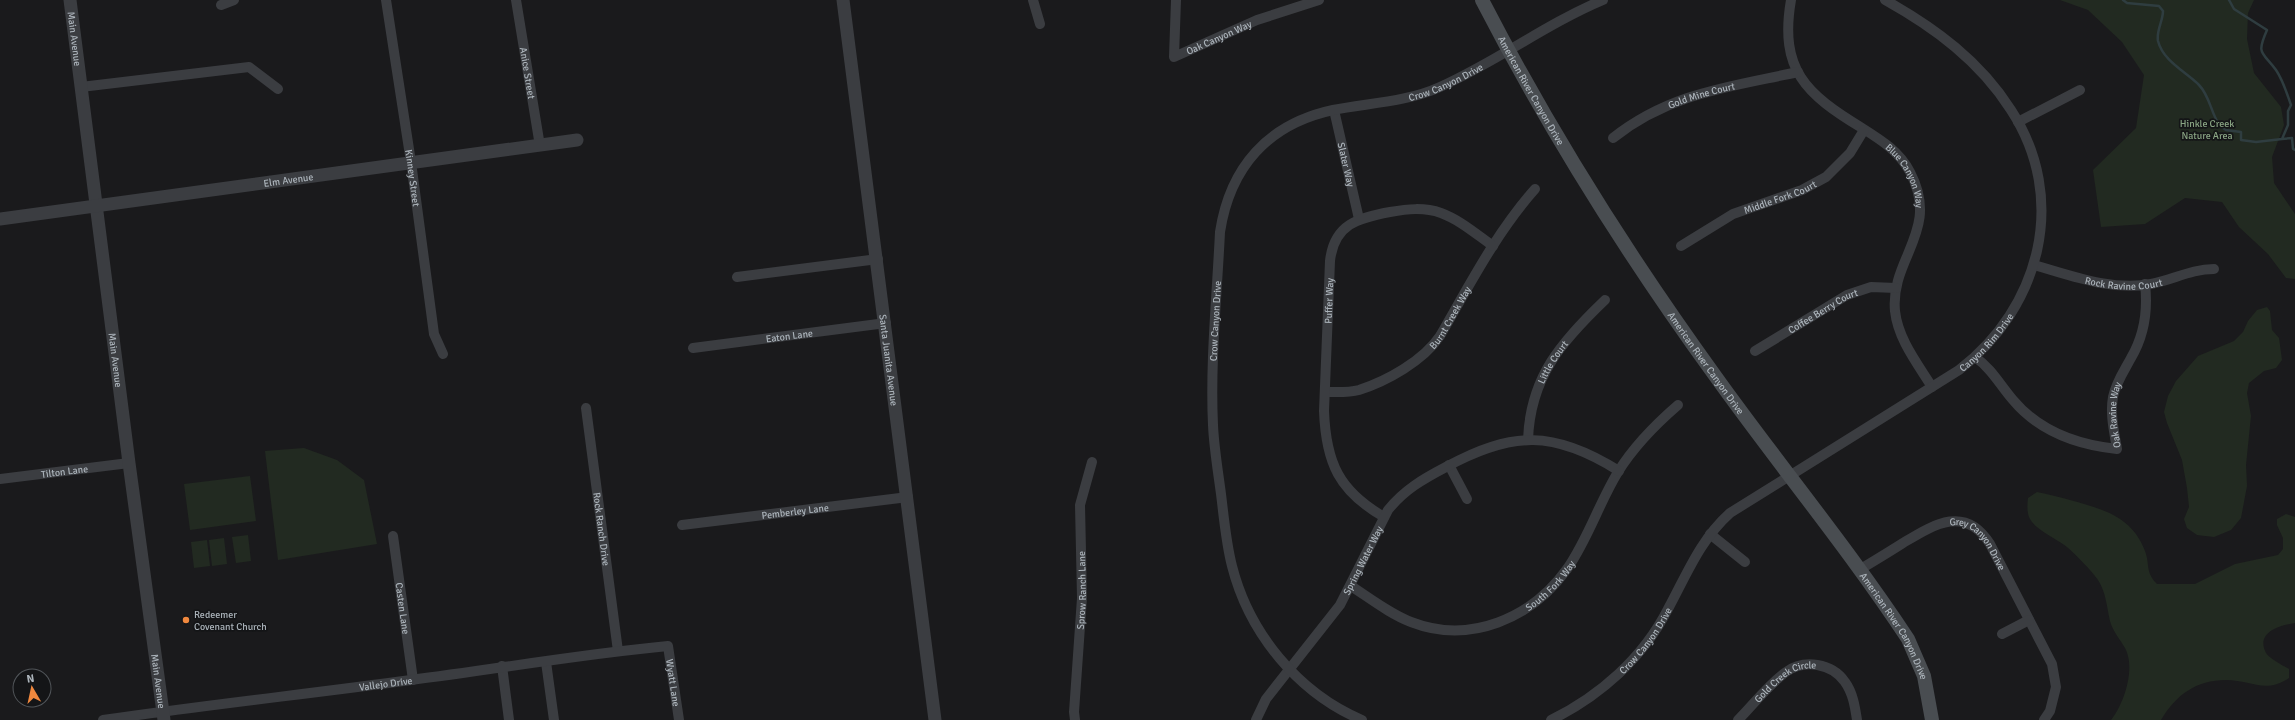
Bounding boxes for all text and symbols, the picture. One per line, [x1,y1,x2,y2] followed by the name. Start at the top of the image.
[65,11,83,67] street label: Main Avenue
[1185,18,1254,58] street label: Oak Canyon Way
[1495,34,1566,148] street label: American River Canyon Drive
[517,46,537,100] street label: Anice Street
[1407,61,1485,104] street label: Crow Canyon Drive
[1666,80,1737,112] street label: Gold Mine Court
[2180,118,2234,142] park label: Hinkle Creek Nature Area
[1335,141,1357,189] street label: Slater Way
[1883,141,1925,209] street label: Blue Canyon Way
[402,149,422,208] street label: Kinney Street
[263,171,314,190] street label: Elm Avenue
[1742,178,1819,217] street label: Middle Fork Court
[2083,275,2164,293] street label: Rock Ravine Court
[1322,277,1336,324] street label: Puffer Way
[1208,281,1224,361] street label: Crow Canyon Drive
[1427,284,1474,352] street label: Burnt Creek Way
[1786,287,1860,337] street label: Coffee Berry Court
[1665,310,1746,417] street label: American River Canyon Drive
[1957,311,2016,375] street label: Canyon Rim Drive
[876,314,900,407] street label: Santa Juanita Avenue
[765,328,814,346] street label: Eaton Lane
[105,332,124,388] street label: Main Avenue
[1535,338,1571,386] street label: Little Court
[2107,380,2124,449] street label: Oak Ravine Way
[40,463,89,481] street label: Tilton Lane
[590,491,612,567] street label: Rock Ranch Drive
[761,502,830,522] street label: Pemberley Lane
[1949,516,2008,573] street label: Grey Canyon Drive
[1341,524,1386,597] street label: Spring Water Way
[1075,551,1089,630] street label: Sprow Ranch Lane
[1524,558,1578,614] street label: South Fork Way
[1857,571,1930,681] street label: American River Canyon Drive
[393,582,412,635] street label: Casten Lane
[1617,606,1675,677] street label: Crow Canyon Drive
[194,609,267,633] place label: Redeemer Covenant Church
[181,615,191,625] marker: Redeemer Covenant Church
[148,653,167,709] street label: Main Avenue
[663,658,682,707] street label: Wyatt Lane
[1752,659,1817,706] street label: Gold Creek Circle
[12,668,52,708] north arrow
[26,672,35,686] text: N
[358,675,413,694] street label: Vallejo Drive

